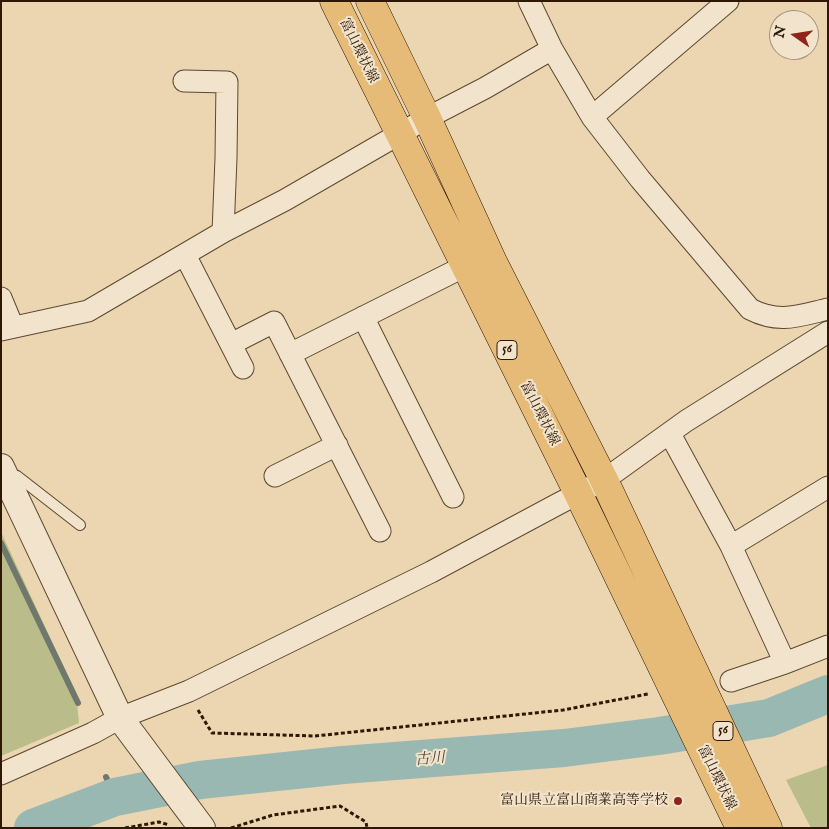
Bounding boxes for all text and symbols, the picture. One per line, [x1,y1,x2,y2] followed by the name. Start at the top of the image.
[769,10,819,60] north arrow
[335,16,381,86] street label: 富山環状線
[770,24,790,40] text: N
[497,340,517,360] road number: 56
[516,379,562,449] street label: 富山環状線
[713,721,733,740] road number: 56
[693,743,739,813] street label: 富山環状線
[414,750,446,770] water label: 古川
[500,793,668,809] place label: 富山県立富山商業高等学校
[672,795,684,807] marker: 富山県立富山商業高等学校

